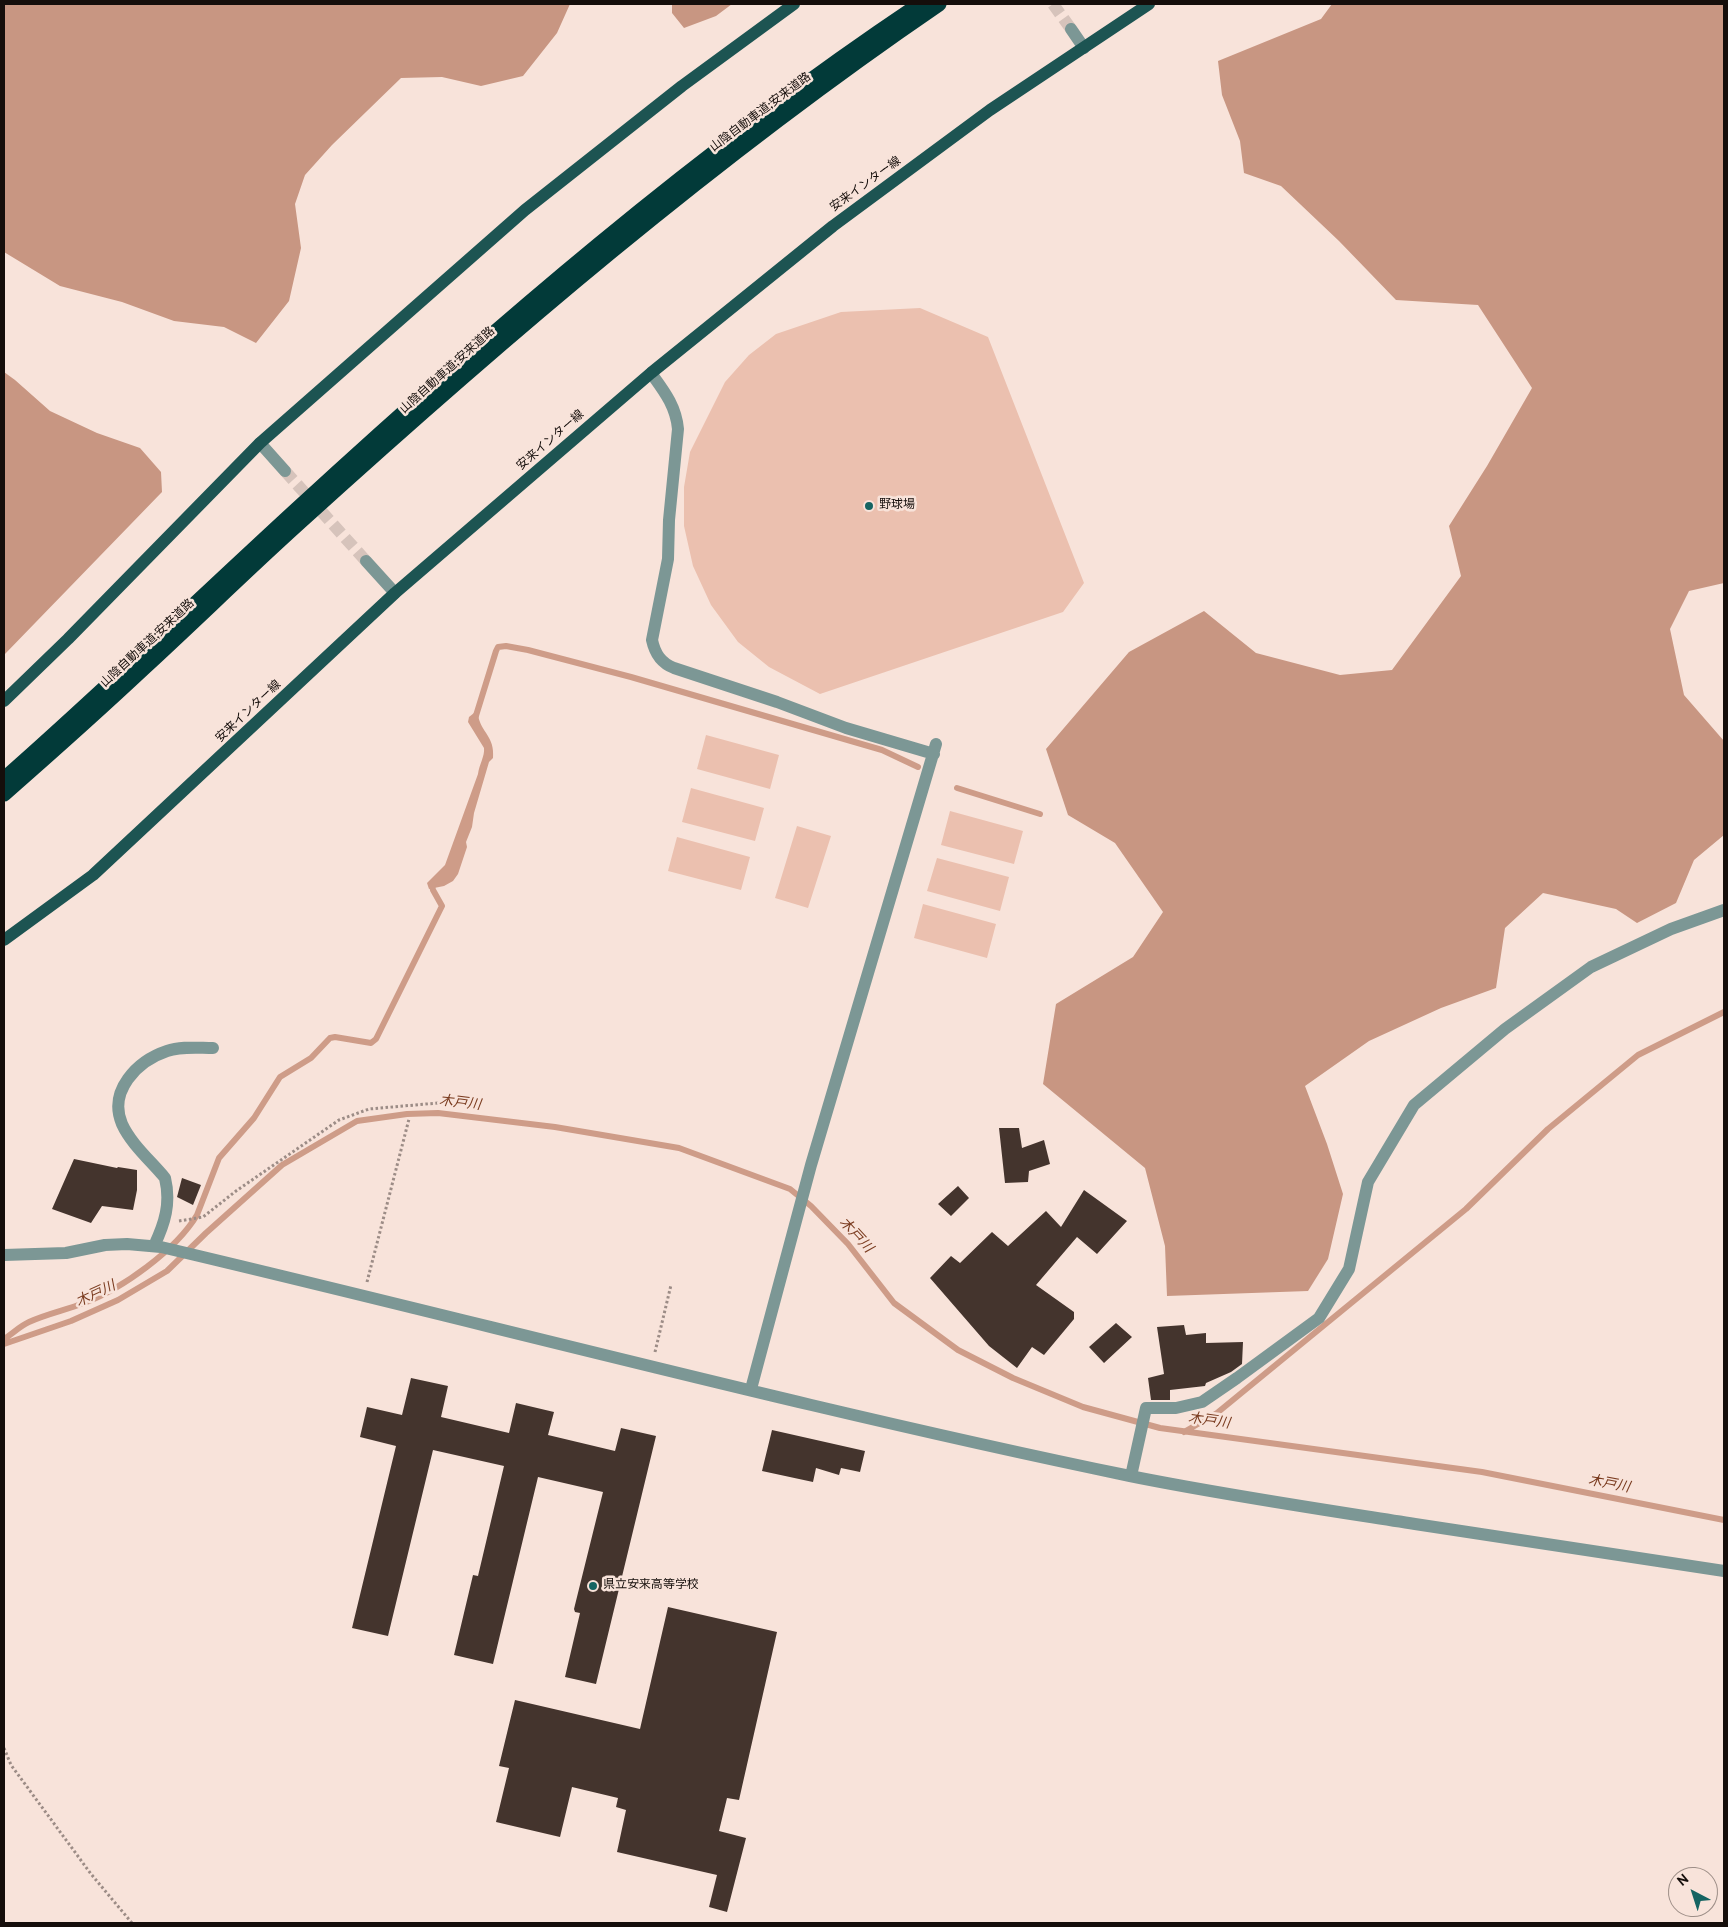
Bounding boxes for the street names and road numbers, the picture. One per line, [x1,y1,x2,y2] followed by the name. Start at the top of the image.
[708,70,814,156] street label: 山陰自動車道;安来道路
[828,154,904,216] street label: 安来インター線
[398,325,498,417] street label: 山陰自動車道;安来道路
[515,408,587,474] street label: 安来インター線
[98,597,198,691] street label: 山陰自動車道;安来道路
[213,678,285,746] street label: 安来インター線

